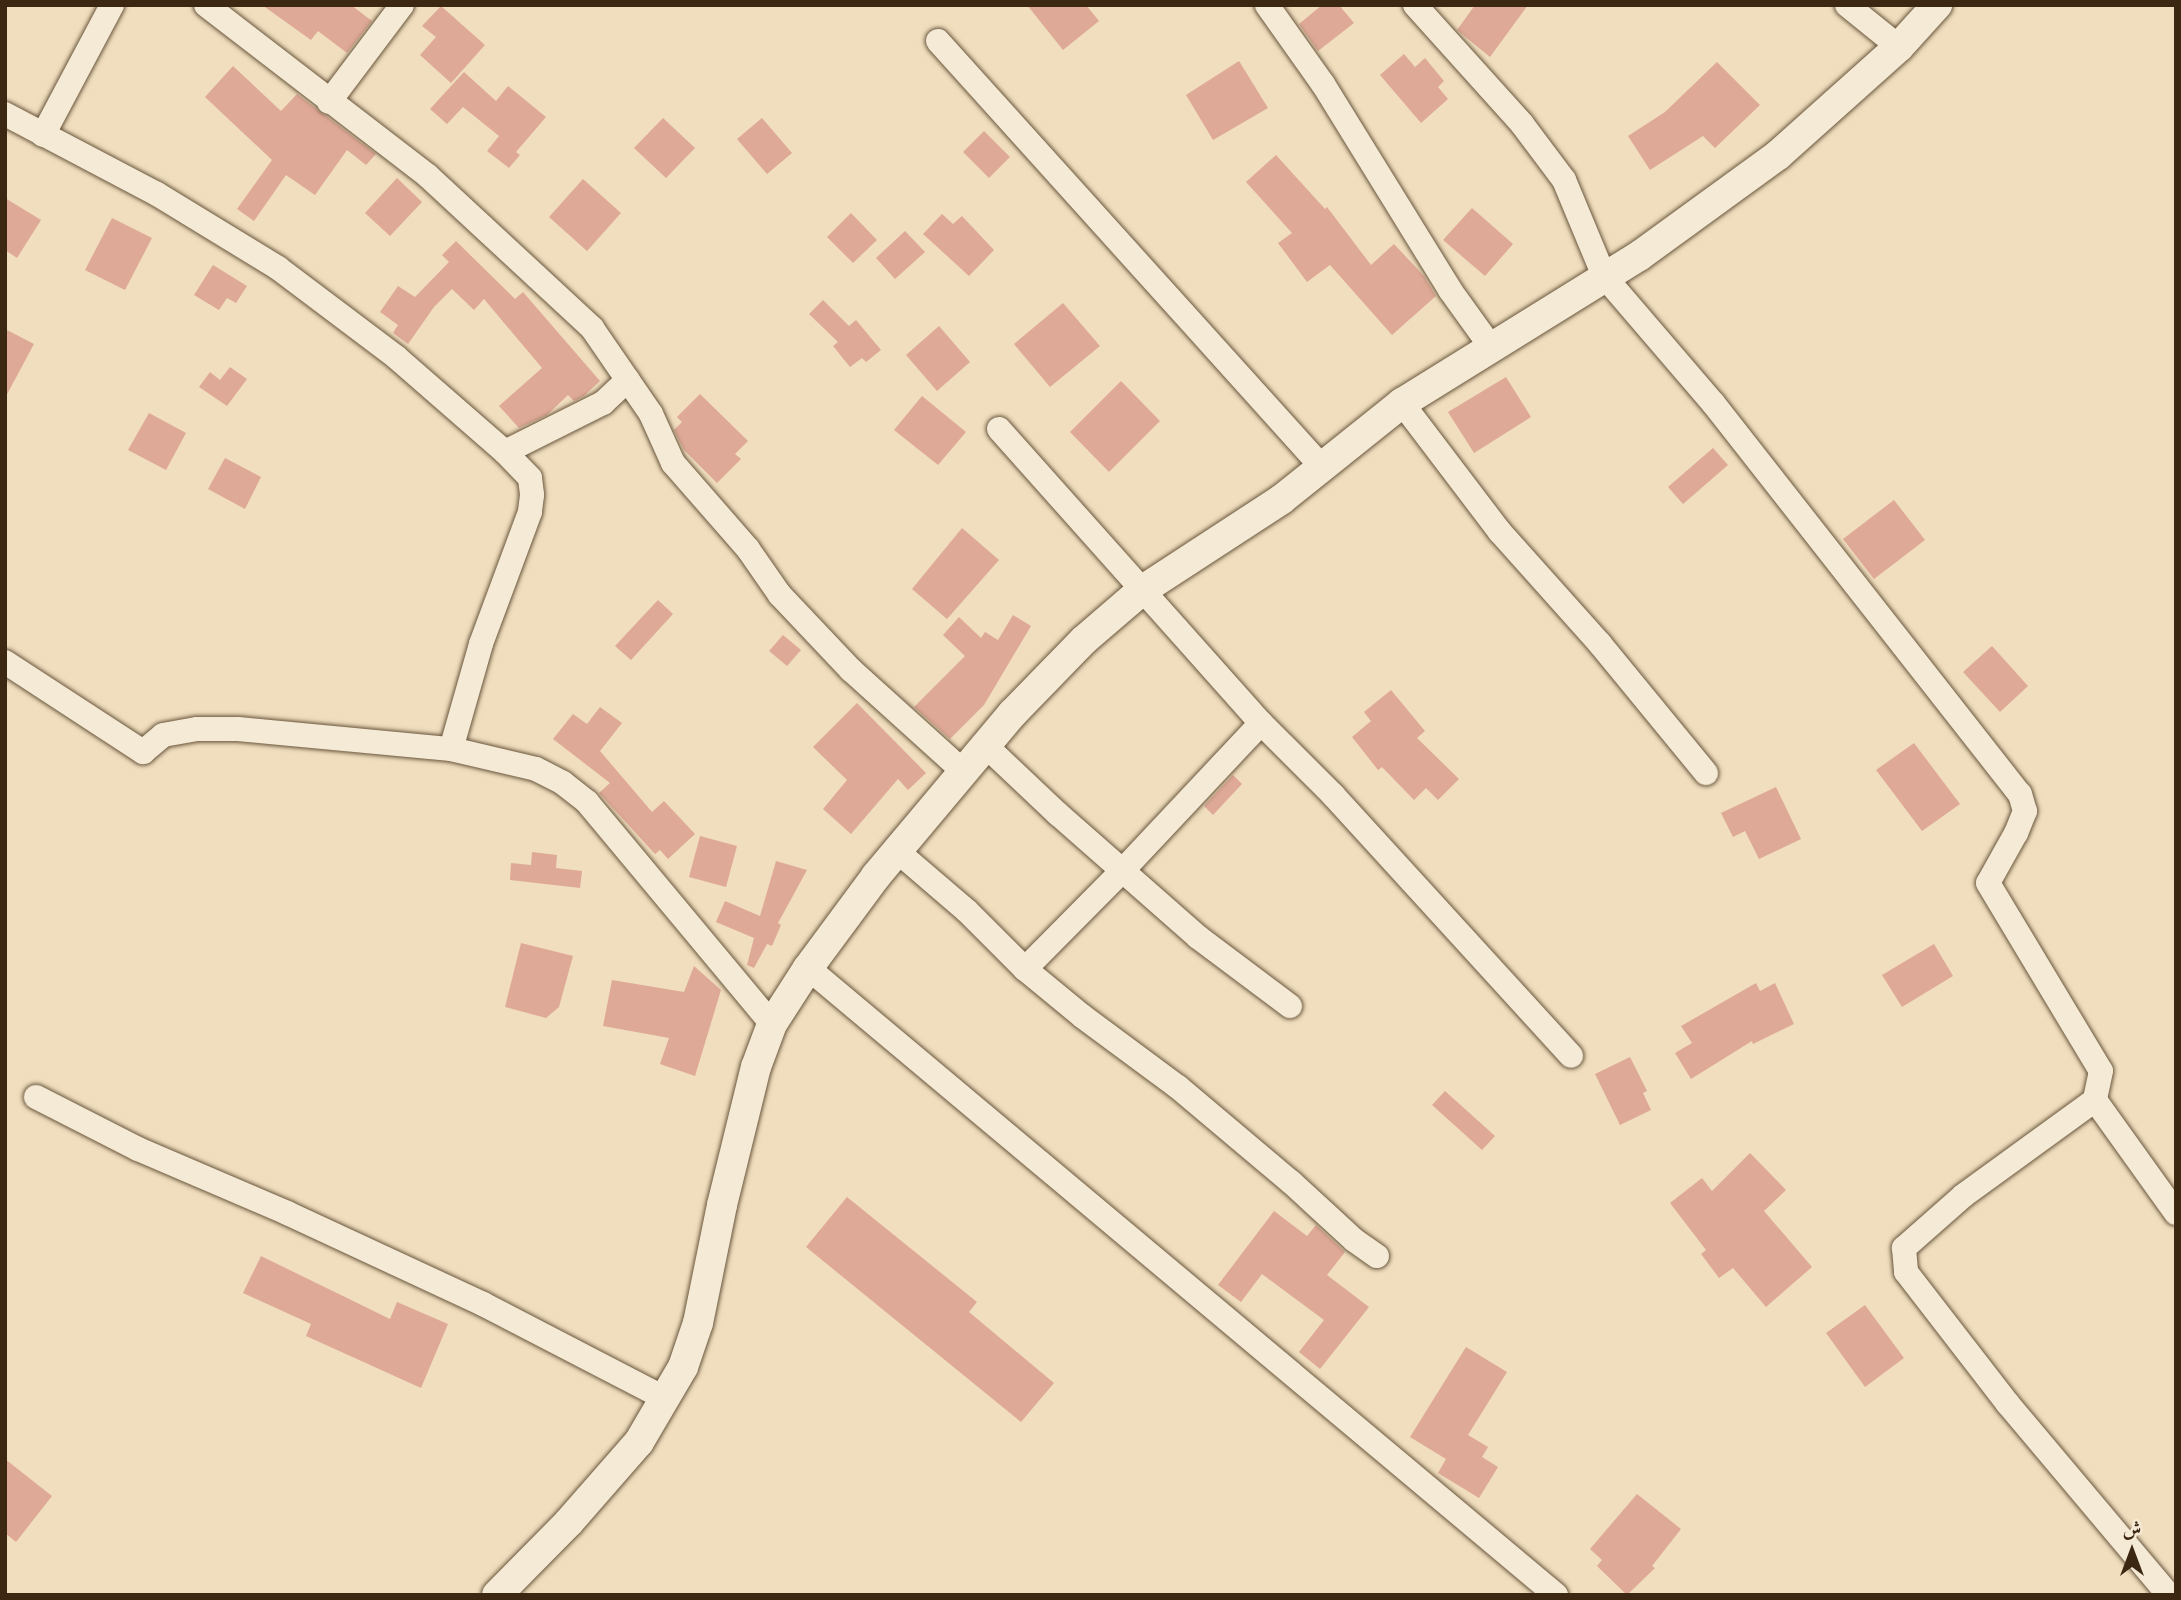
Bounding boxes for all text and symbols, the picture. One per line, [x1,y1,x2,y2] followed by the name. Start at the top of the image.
[2097,1516,2167,1586] north arrow
[2123,1517,2141,1543] text: ش

